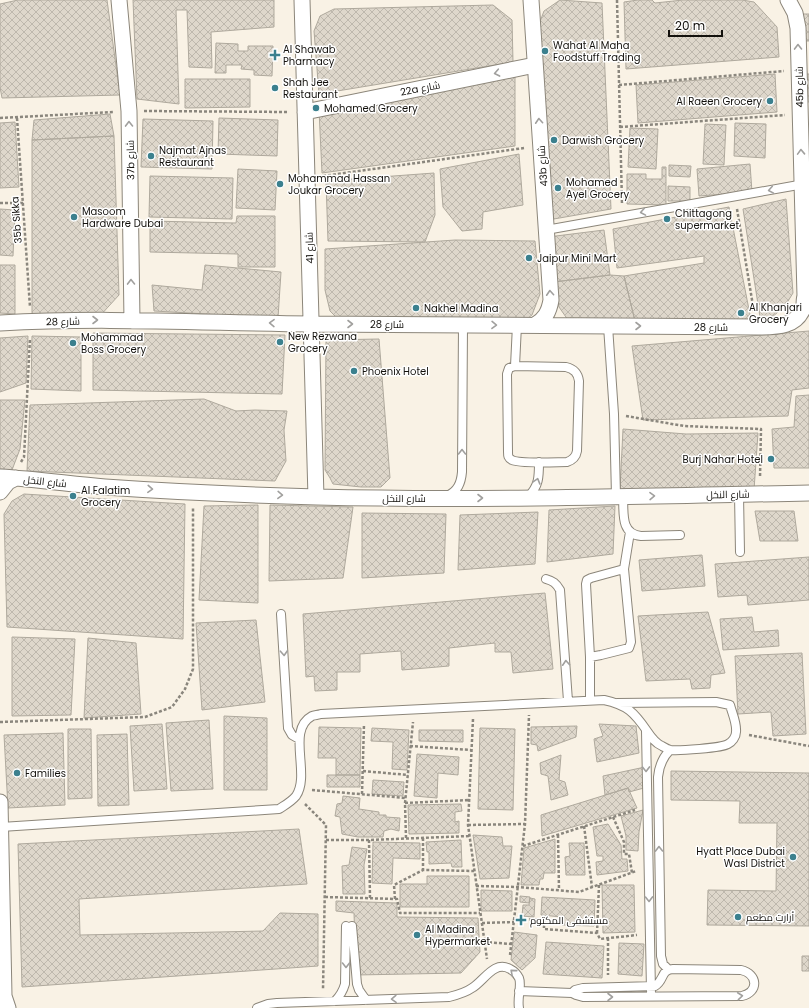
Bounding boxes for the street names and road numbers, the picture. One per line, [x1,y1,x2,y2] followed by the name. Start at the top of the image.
[792,66,807,108] street label: 45b شارع
[399,77,441,100] street label: 22a شارع
[123,140,138,180] street label: 37b شارع
[534,145,551,187] street label: 43b شارع
[7,196,26,244] street label: 35b Sikka
[301,232,318,264] street label: شارع 41
[46,314,80,329] street label: شارع 28
[370,317,404,332] street label: شارع 28
[694,320,728,335] street label: شارع 28
[23,472,67,491] street label: شارع النخل
[706,487,750,502] street label: شارع النخل
[382,491,426,506] street label: شارع النخل

